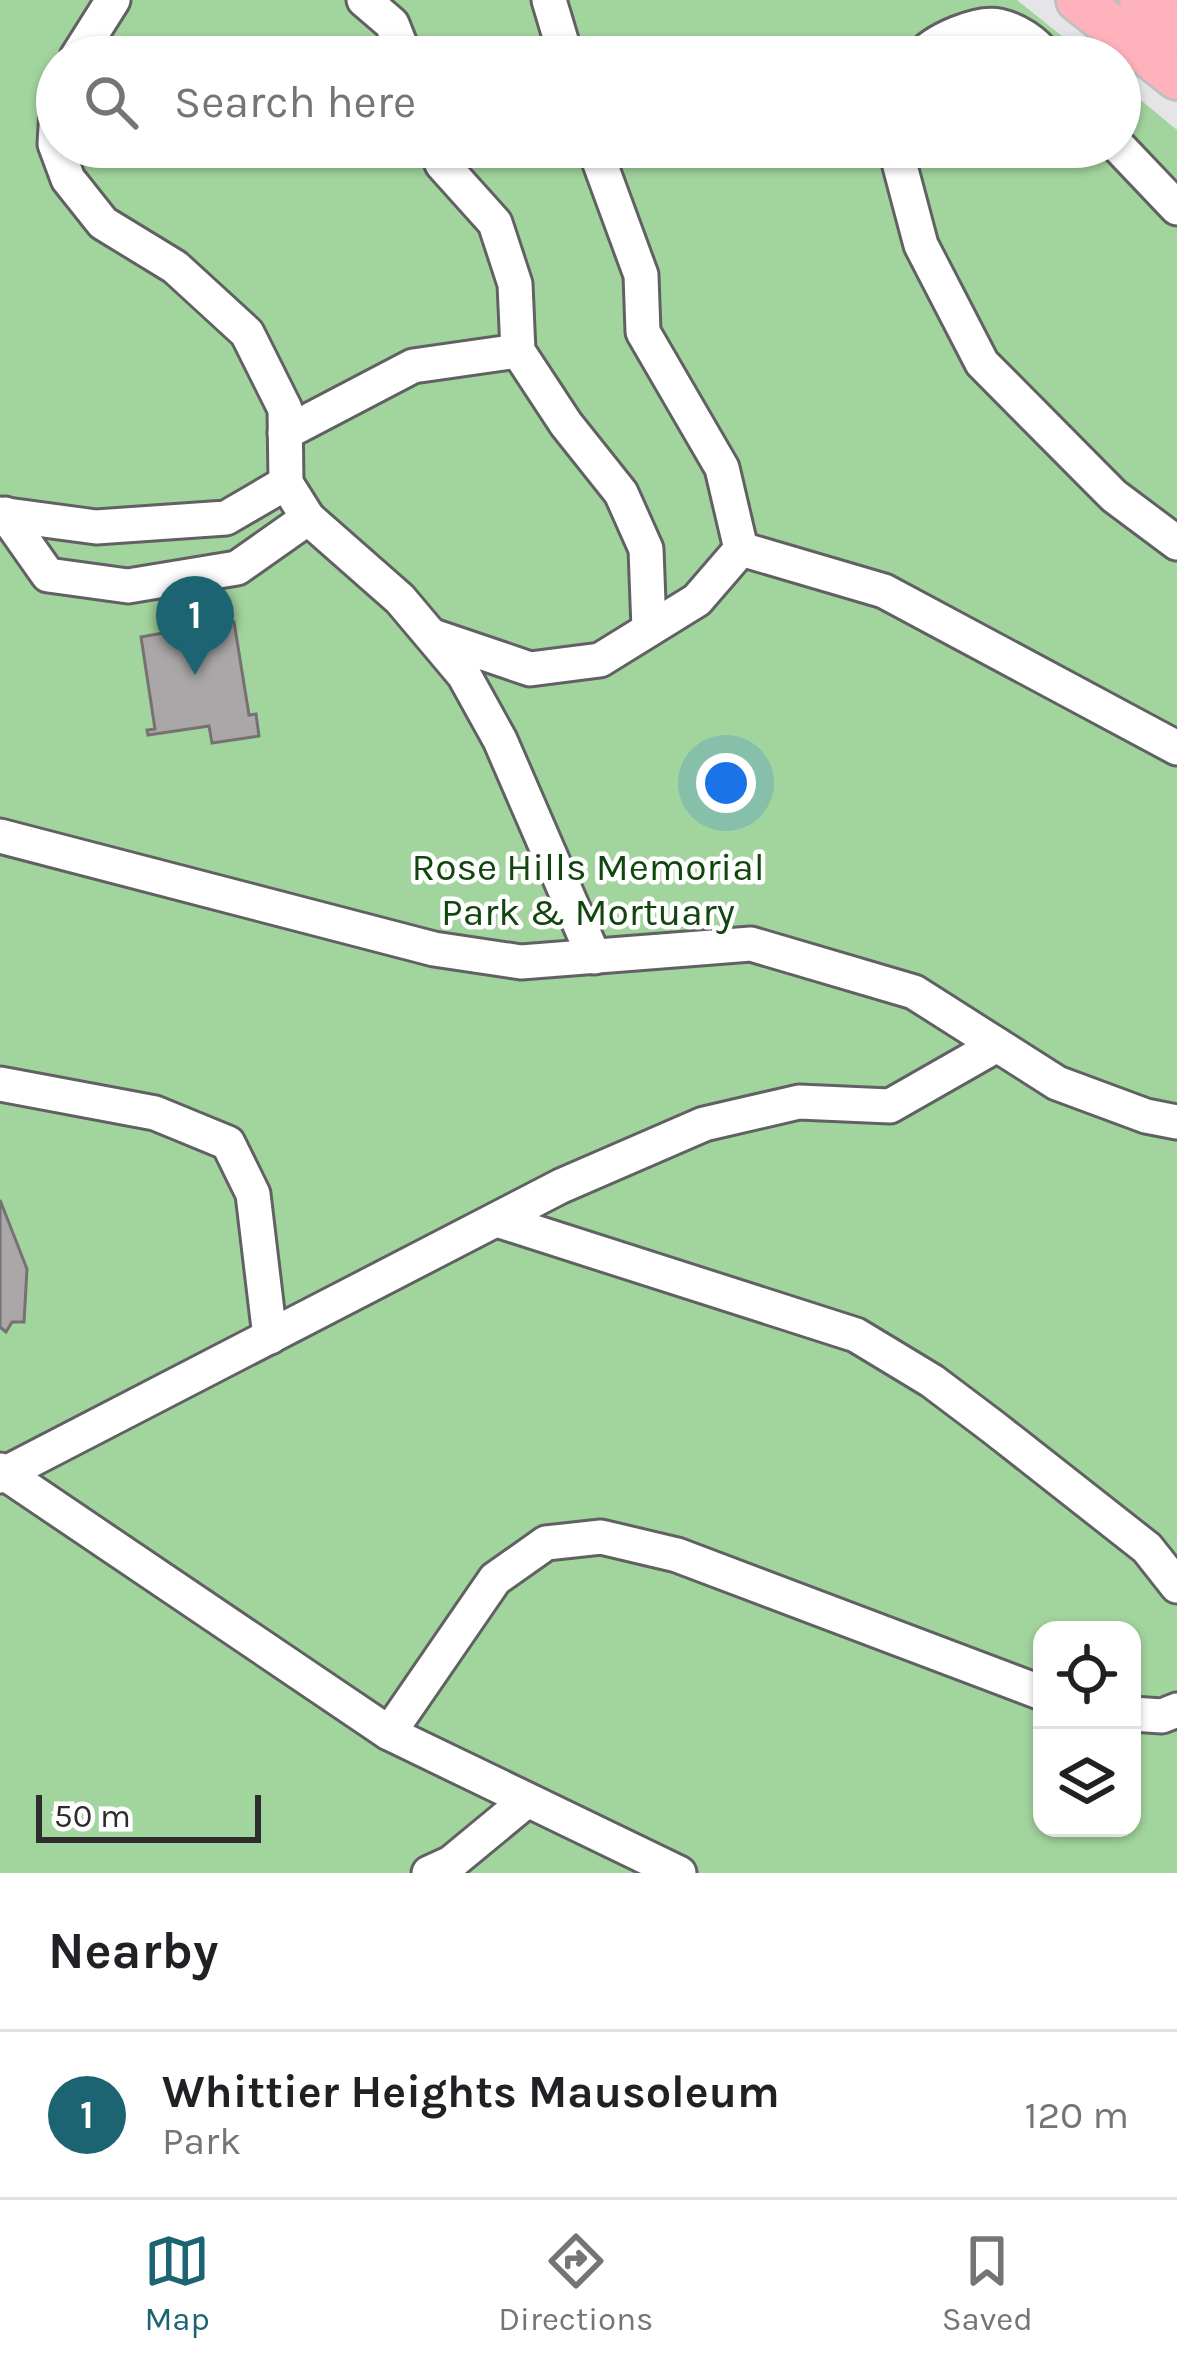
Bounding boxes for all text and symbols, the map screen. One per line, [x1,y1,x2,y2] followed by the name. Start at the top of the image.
[36,36,1141,168] search box
[78,69,144,135] icon: search
[174,76,416,128] text: Search here
[156,576,234,675] pin: 1
[696,753,756,813] your location
[411,844,765,935] park label: Rose Hills Memorial Park & Mortuary
[1033,1621,1141,1837] map controls
[1033,1621,1141,1729] button: locate
[1033,1729,1141,1837] button: layers
[36,1789,261,1842] scale bar
[54,1797,131,1835] text: 50 m
[48,1921,218,1981] text: Nearby
[162,2066,780,2118] text: Whittier Heights Mausoleum
[80,2092,94,2138] text: 1
[1025,2092,1129,2138] text: 120 m
[162,2118,241,2164] text: Park
[144,2228,210,2338] tab: Map
[498,2228,653,2338] tab: Directions
[942,2228,1033,2338] tab: Saved

